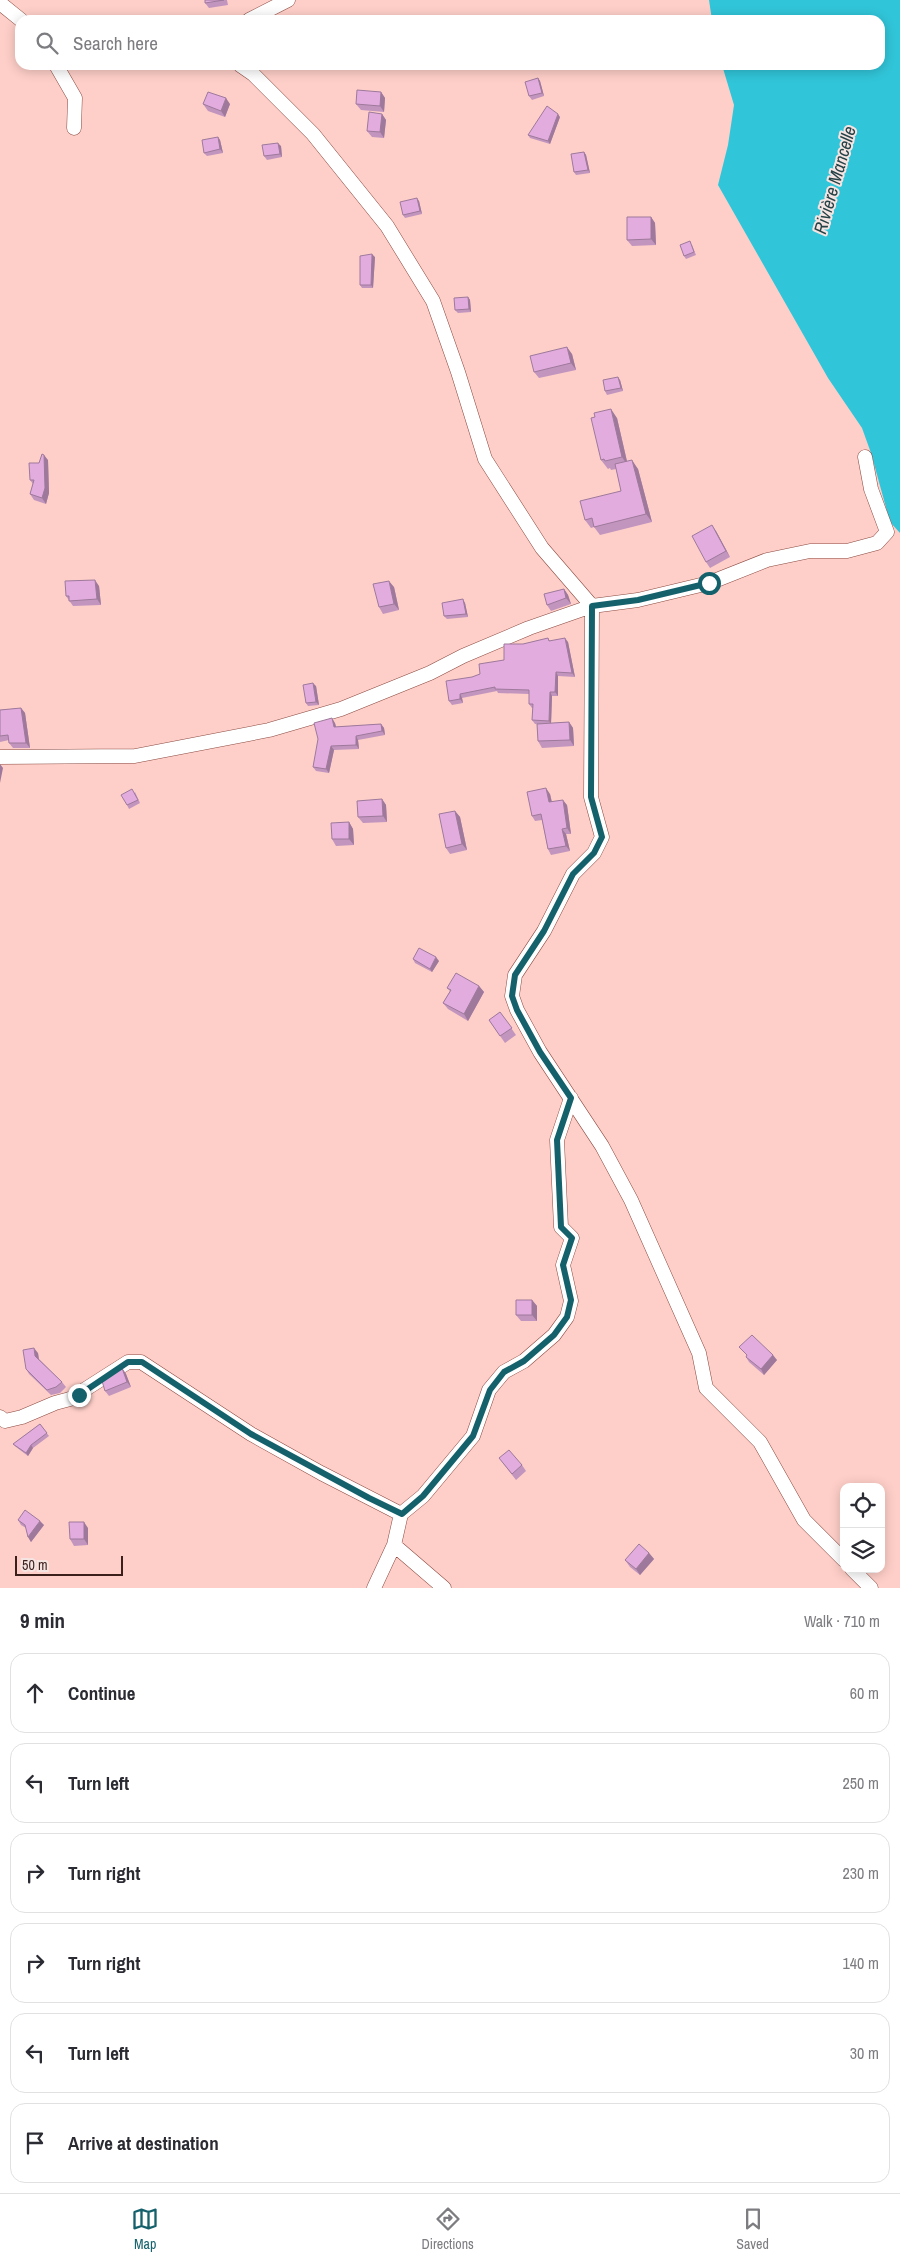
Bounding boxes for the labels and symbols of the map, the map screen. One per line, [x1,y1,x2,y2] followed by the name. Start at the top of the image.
[807,123,862,237] water label: Rivière Mancelle
[698,572,721,595] route start
[68,1384,91,1407] route end
[15,1553,122,1576] scale bar

